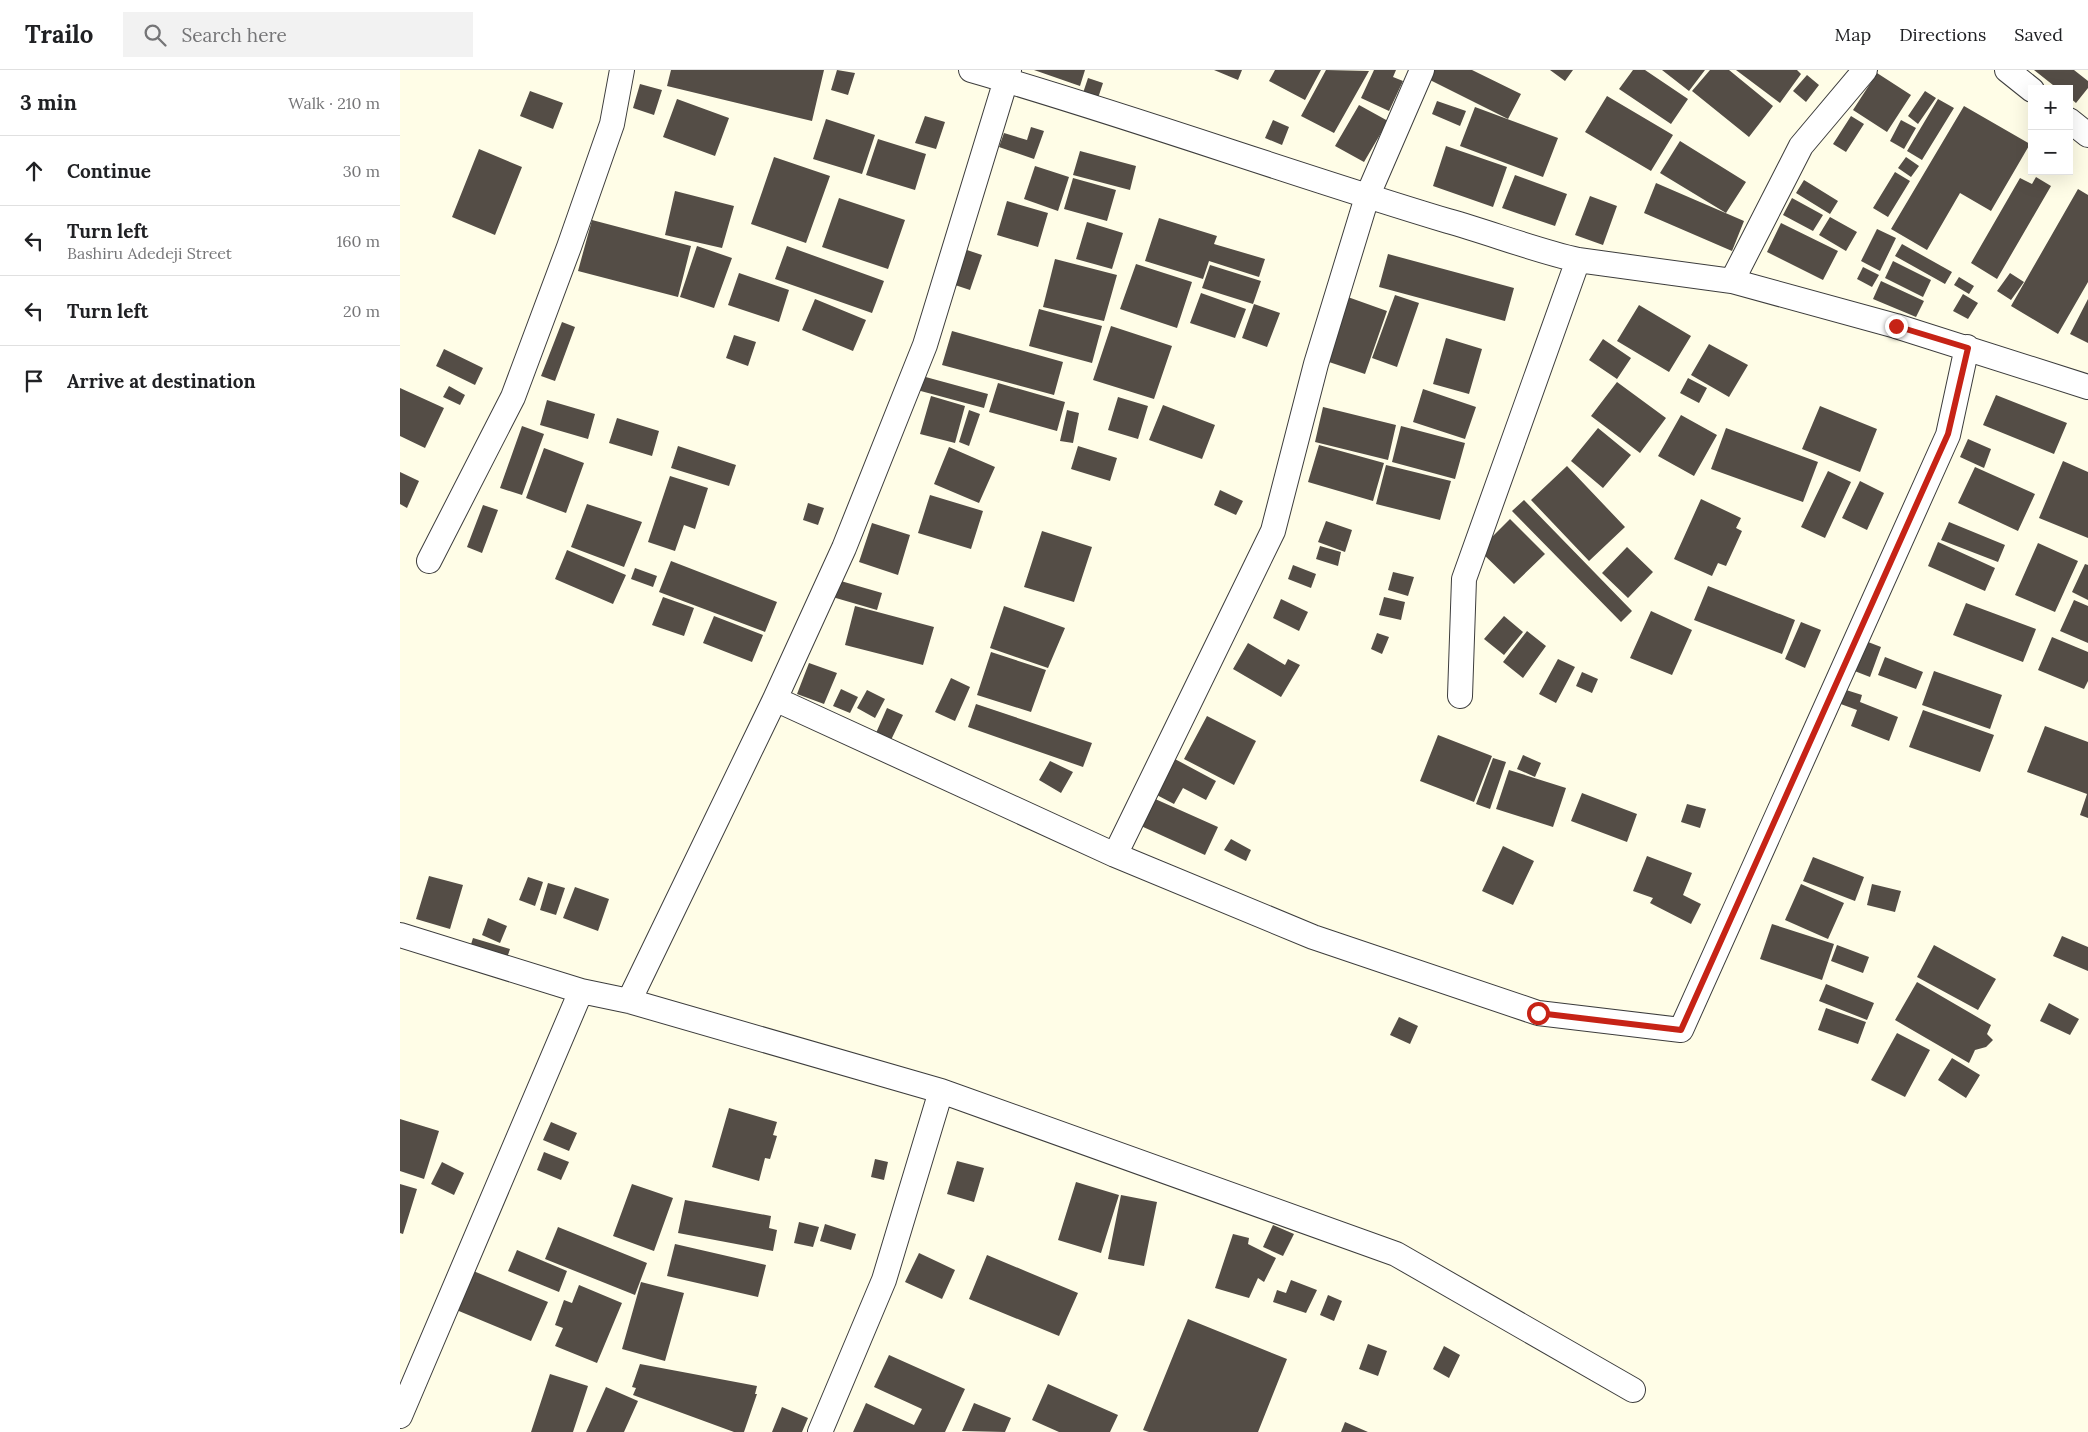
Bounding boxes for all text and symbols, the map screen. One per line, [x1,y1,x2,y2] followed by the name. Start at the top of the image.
[123,12,473,57] search box
[25,19,93,50] text: Trailo
[141,21,169,49] icon: search
[181,23,287,47] text: Search here
[1835,23,1871,46] text: Map
[1899,23,1986,46] text: Directions
[2014,23,2063,46] text: Saved
[2028,85,2073,175] map controls
[2028,85,2073,130] button: +
[20,89,77,116] text: 3 min
[288,93,380,113] text: Walk · 210 m
[2028,130,2073,175] button: −
[20,157,48,185] icon: ahead
[67,159,151,183] text: Continue
[343,161,380,181] text: 30 m
[67,219,148,243] text: Turn left
[20,227,48,255] icon: left
[336,231,380,251] text: 160 m
[67,243,232,263] text: Bashiru Adedeji Street
[20,297,48,325] icon: left
[67,299,148,323] text: Turn left
[343,301,380,321] text: 20 m
[1885,315,1908,338] route end
[20,367,48,395] icon: arrive
[67,369,256,393] text: Arrive at destination
[1527,1002,1550,1025] route start

